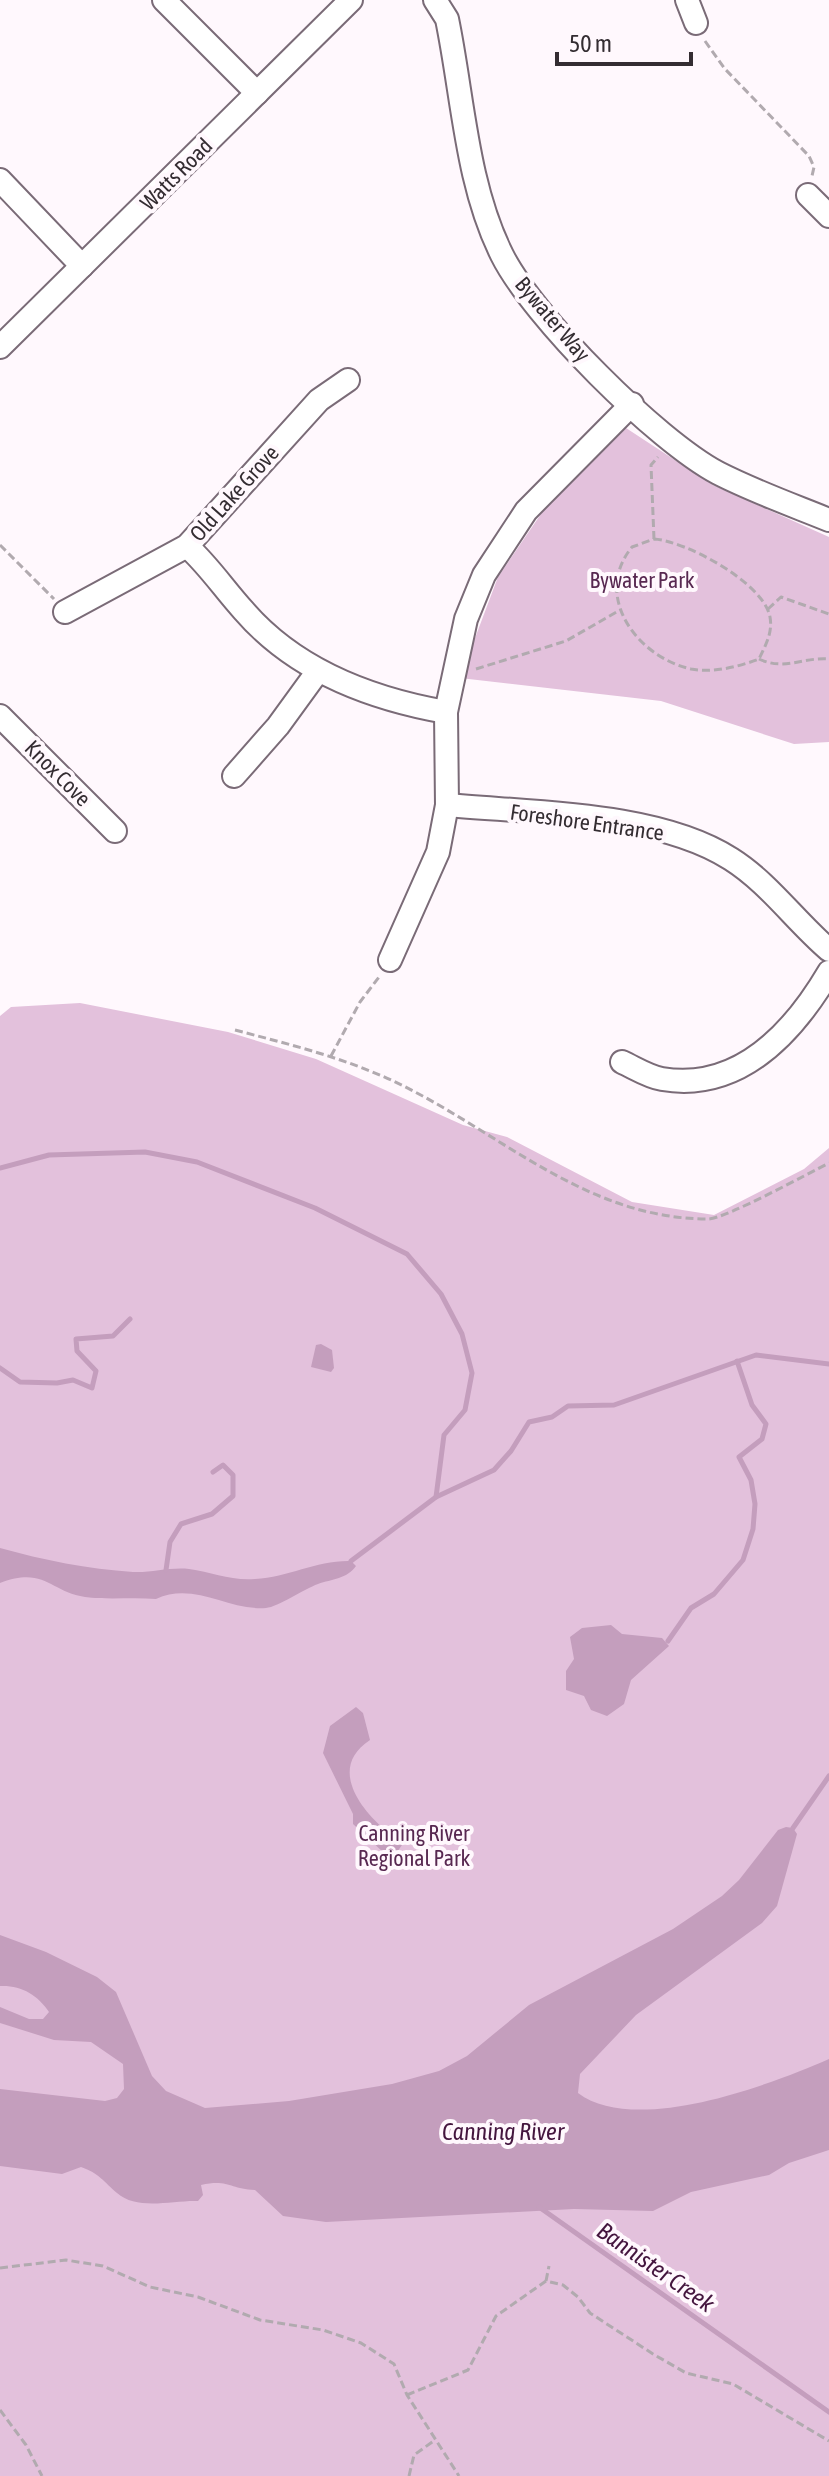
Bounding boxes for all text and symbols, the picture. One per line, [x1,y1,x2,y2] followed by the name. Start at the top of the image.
[557,16,691,66] scale bar
[569,30,612,57] text: 50 m
[135,133,217,215] street label: Watts Road
[510,271,596,367] street label: Bywater Way
[184,440,284,546] street label: Old Lake Grove
[590,567,695,593] park label: Bywater Park
[20,735,96,811] street label: Knox Cove
[508,798,666,846] street label: Foreshore Entrance
[358,1820,470,1871] park label: Canning River Regional Park
[442,2118,565,2145] water label: Canning River
[592,2217,720,2318] water label: Bannister Creek

